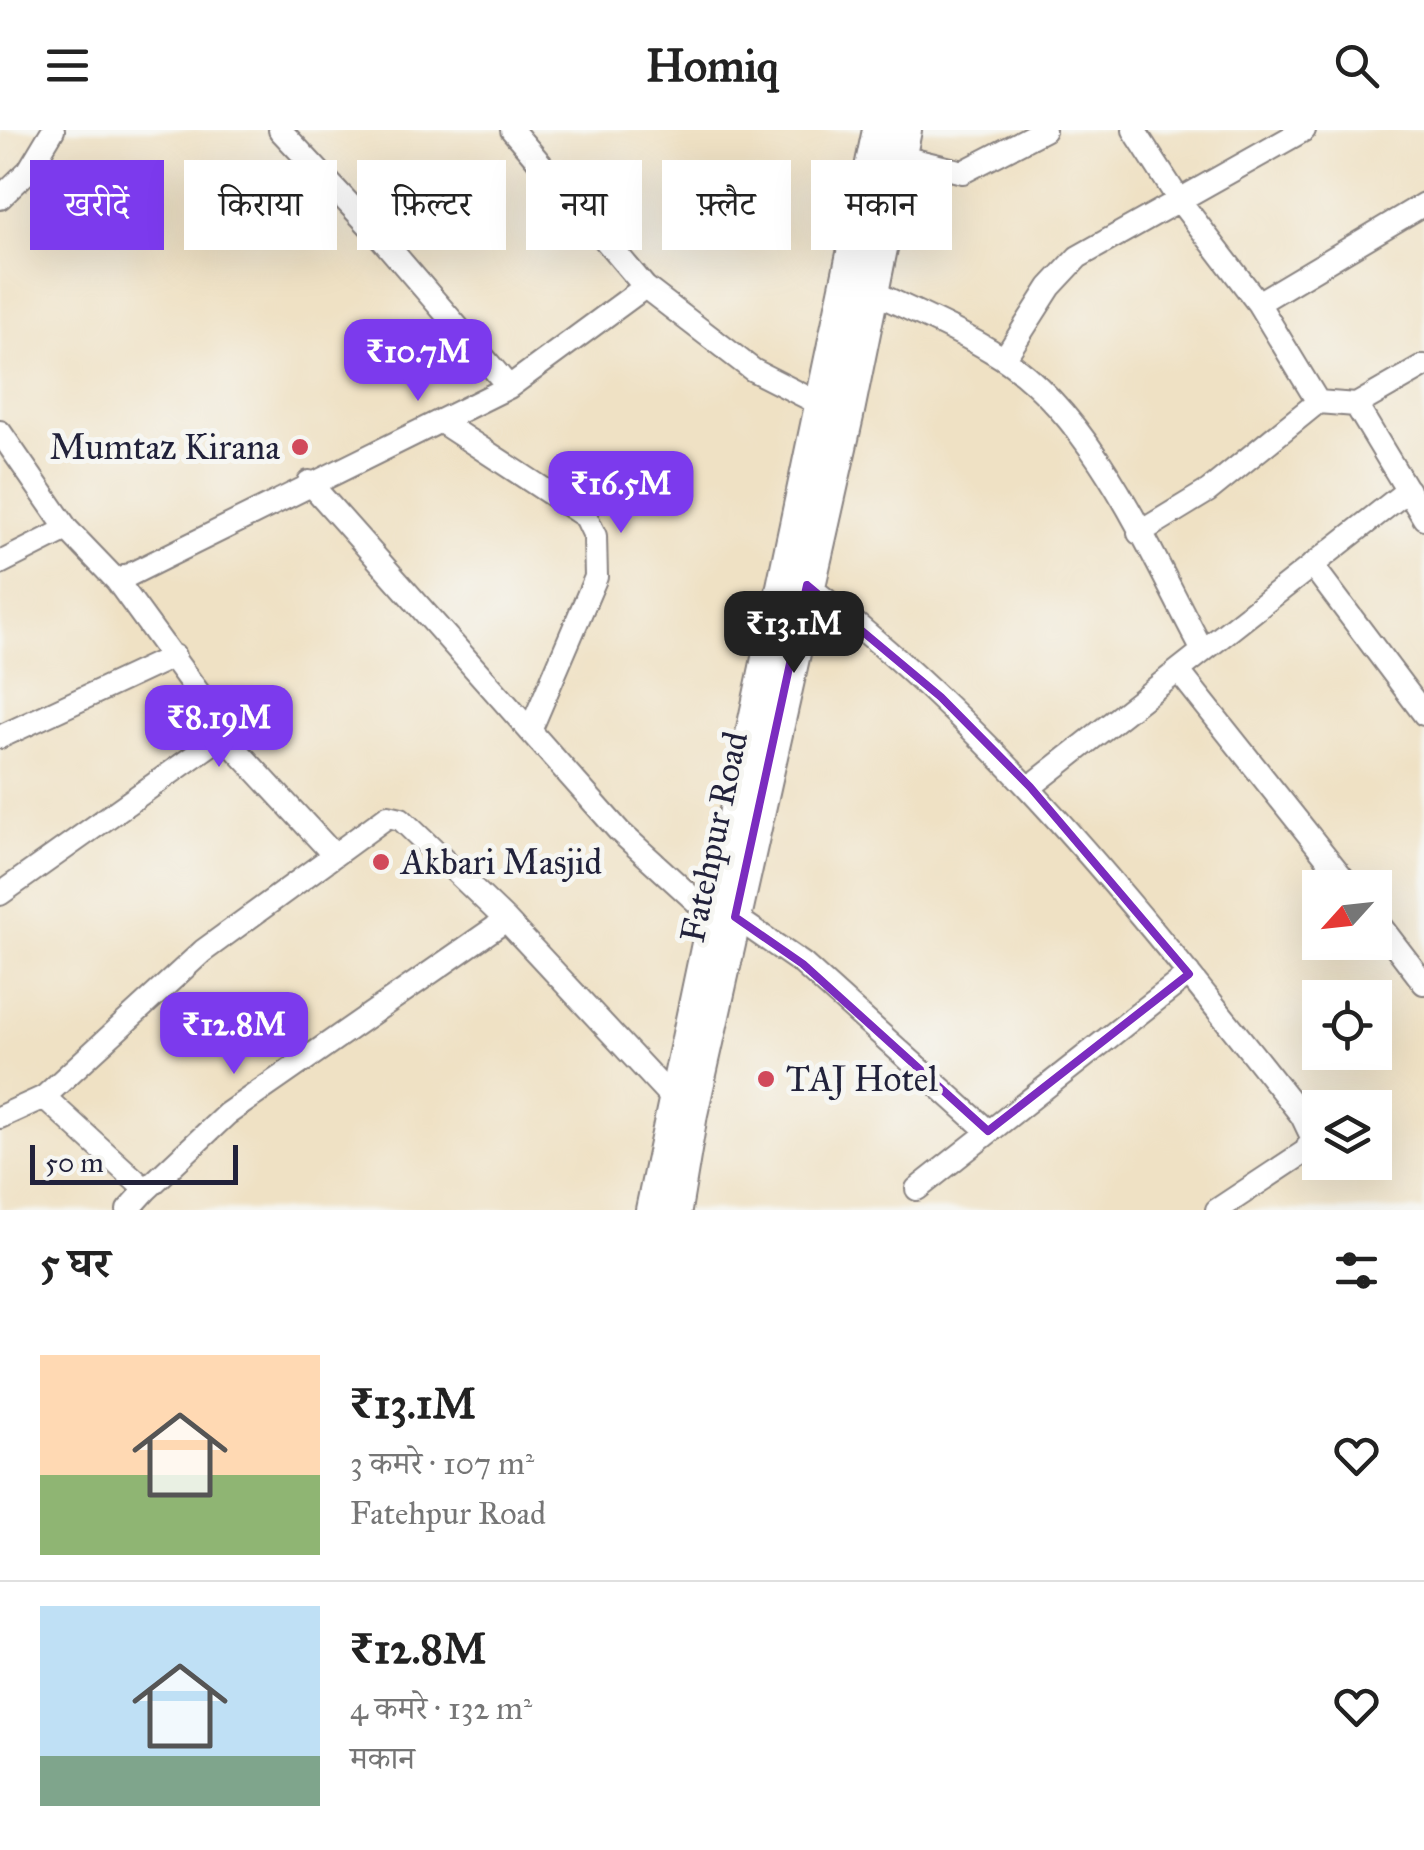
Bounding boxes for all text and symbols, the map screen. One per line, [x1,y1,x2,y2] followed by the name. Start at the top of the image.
[40,38,95,93] icon: menu
[646,38,778,93] text: Homiq
[1329,38,1384,93] icon: search
[30,160,164,250] chip: खरीदें
[184,160,337,250] chip: किराया
[357,160,506,250] chip: फ़िल्टर
[526,160,642,250] chip: नया
[662,160,791,250] chip: फ़्लैट
[811,160,952,250] chip: मकान
[337,319,499,404] pin: ₹10.7M
[366,332,470,371] text: ₹10.7M
[49,426,280,469] place label: Mumtaz Kirana
[289,436,311,458] marker: Mumtaz Kirana
[540,451,702,536] pin: ₹16.5M
[570,464,672,503] text: ₹16.5M
[713,591,875,676] pin: ₹13.1M
[746,604,842,643] text: ₹13.1M
[138,685,300,770] pin: ₹8.19M
[167,698,271,737] text: ₹8.19M
[671,727,757,946] street label: Fatehpur Road
[399,841,603,884] place label: Akbari Masjid
[370,851,392,873] marker: Akbari Masjid
[1302,870,1392,960] north arrow
[1302,870,1392,1180] map controls
[1302,980,1392,1070] button: locate
[153,992,315,1077] pin: ₹12.8M
[182,1005,286,1044] text: ₹12.8M
[786,1058,938,1101] place label: TAJ Hotel
[755,1068,777,1090] marker: TAJ Hotel
[1302,1090,1392,1180] button: layers
[30,1140,238,1184] scale bar
[45,1145,104,1180] text: 50 m
[40,1237,110,1289] text: 5 घर
[1329,1243,1384,1298] icon: filters
[350,1378,476,1430] text: ₹13.1M
[120,1395,240,1515] icon: home
[1329,1428,1384,1483] icon: heart
[350,1444,534,1483] text: 3 कमरे · 107 m²
[350,1494,546,1533] text: Fatehpur Road
[350,1623,486,1675] text: ₹12.8M
[120,1646,240,1766] icon: home
[1329,1679,1384,1734] icon: heart
[350,1689,532,1728] text: 4 कमरे · 132 m²
[350,1739,415,1778] text: मकान

